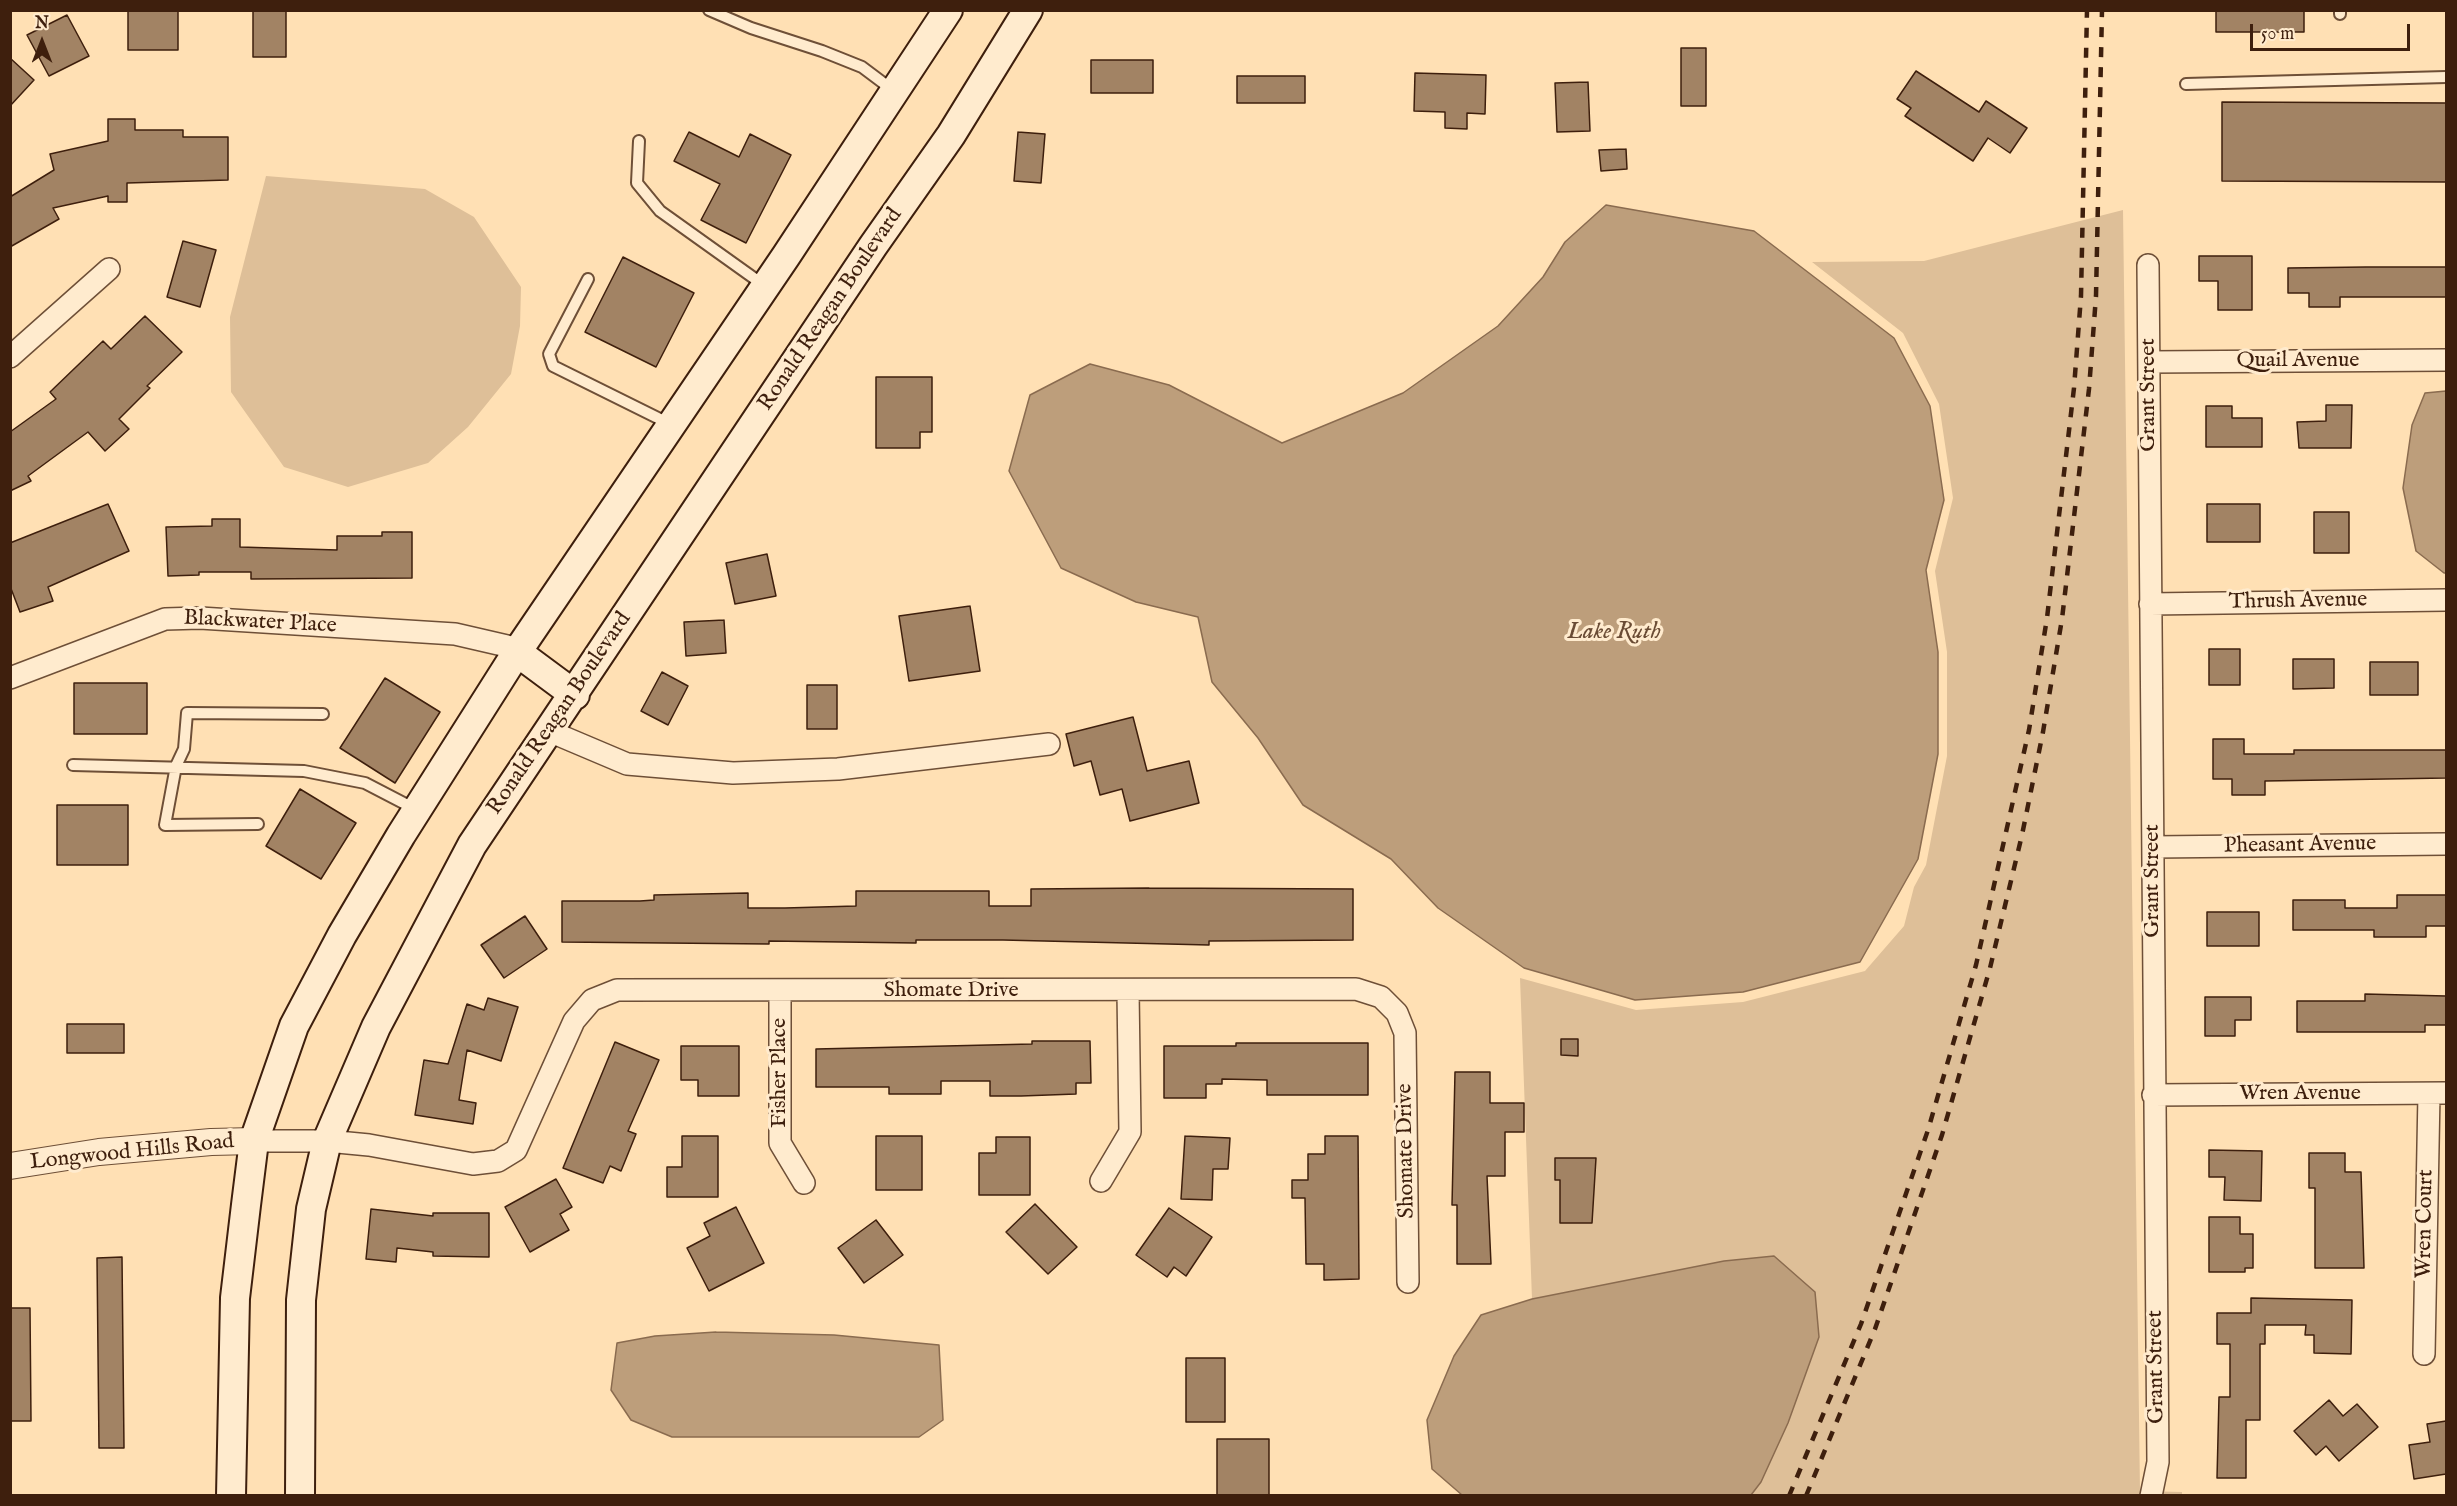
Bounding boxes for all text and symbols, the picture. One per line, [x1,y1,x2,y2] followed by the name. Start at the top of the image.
[12,12,72,72] north arrow
[2253,12,2414,50] scale bar
[35,14,49,34] text: N
[2261,23,2294,46] text: 50 m
[753,204,909,416] street label: Ronald Reagan Boulevard
[2136,338,2162,452] street label: Grant Street
[2237,348,2359,374] street label: Quail Avenue
[2228,588,2368,616] street label: Thrush Avenue
[183,606,337,640] street label: Blackwater Place
[482,608,638,820] street label: Ronald Reagan Boulevard
[1567,619,1661,647] water label: Lake Ruth
[2140,824,2166,938] street label: Grant Street
[2224,831,2376,861] street label: Pheasant Avenue
[884,978,1018,1004] street label: Shomate Drive
[767,1018,793,1128] street label: Fisher Place
[2239,1081,2361,1107] street label: Wren Avenue
[1393,1083,1421,1219] street label: Shomate Drive
[29,1129,235,1177] street label: Longwood Hills Road
[2412,1169,2440,1279] street label: Wren Court
[2143,1310,2171,1424] street label: Grant Street

